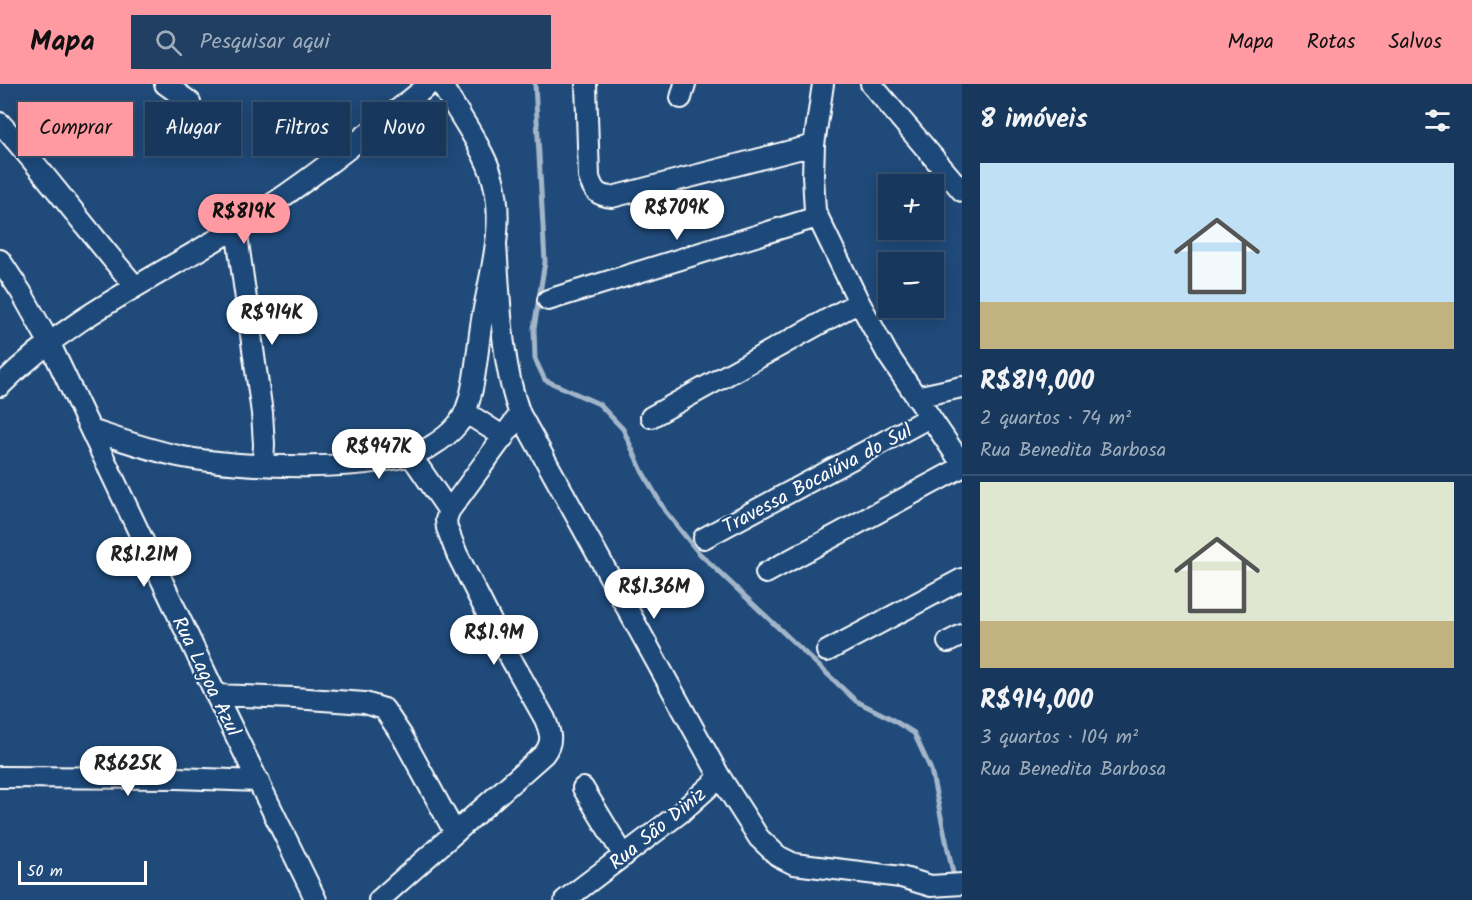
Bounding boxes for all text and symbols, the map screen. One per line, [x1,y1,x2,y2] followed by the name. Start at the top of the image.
[131,15,551,69] search box
[30,20,95,65] text: Mapa
[200,25,330,60] text: Pesquisar aqui
[152,26,185,59] icon: search
[1228,26,1274,59] text: Mapa
[1307,26,1356,59] text: Rotas
[1389,26,1442,59] text: Salvos
[980,99,1088,141] text: 8 imóveis
[18,102,133,156] chip: Comprar
[145,102,241,156] chip: Alugar
[253,102,350,156] chip: Filtros
[362,102,446,156] chip: Novo
[1421,104,1454,137] icon: filters
[878,174,944,318] map controls
[878,174,944,240] button: +
[628,190,726,241] pin: R$709K
[644,193,710,225] text: R$709K
[195,194,293,245] pin: R$819K
[212,197,276,229] text: R$819K
[1163,202,1271,310] icon: home
[878,252,944,318] button: −
[223,295,321,346] pin: R$914K
[241,298,303,330] text: R$914K
[980,361,1094,403] text: R$819,000
[980,403,1131,435] text: 2 quartos · 74 m²
[717,416,919,543] street label: Travessa Bocaiúva do Sul
[330,429,428,480] pin: R$947K
[346,432,412,464] text: R$947K
[980,435,1166,467] text: Rua Benedita Barbosa
[1163,521,1271,629] icon: home
[89,537,199,588] pin: R$1.21M
[110,540,178,572] text: R$1.21M
[599,569,709,620] pin: R$1.36M
[618,572,690,604] text: R$1.36M
[162,611,248,743] street label: Rua Lagoa Azul
[445,615,543,666] pin: R$1.9M
[464,618,524,650] text: R$1.9M
[980,680,1093,722] text: R$914,000
[980,722,1138,754] text: 3 quartos · 104 m²
[79,746,177,797] pin: R$625K
[94,749,162,781] text: R$625K
[980,754,1166,786] text: Rua Benedita Barbosa
[602,780,714,879] street label: Rua São Diniz
[18,858,147,886] scale bar
[27,859,63,884] text: 50 m

